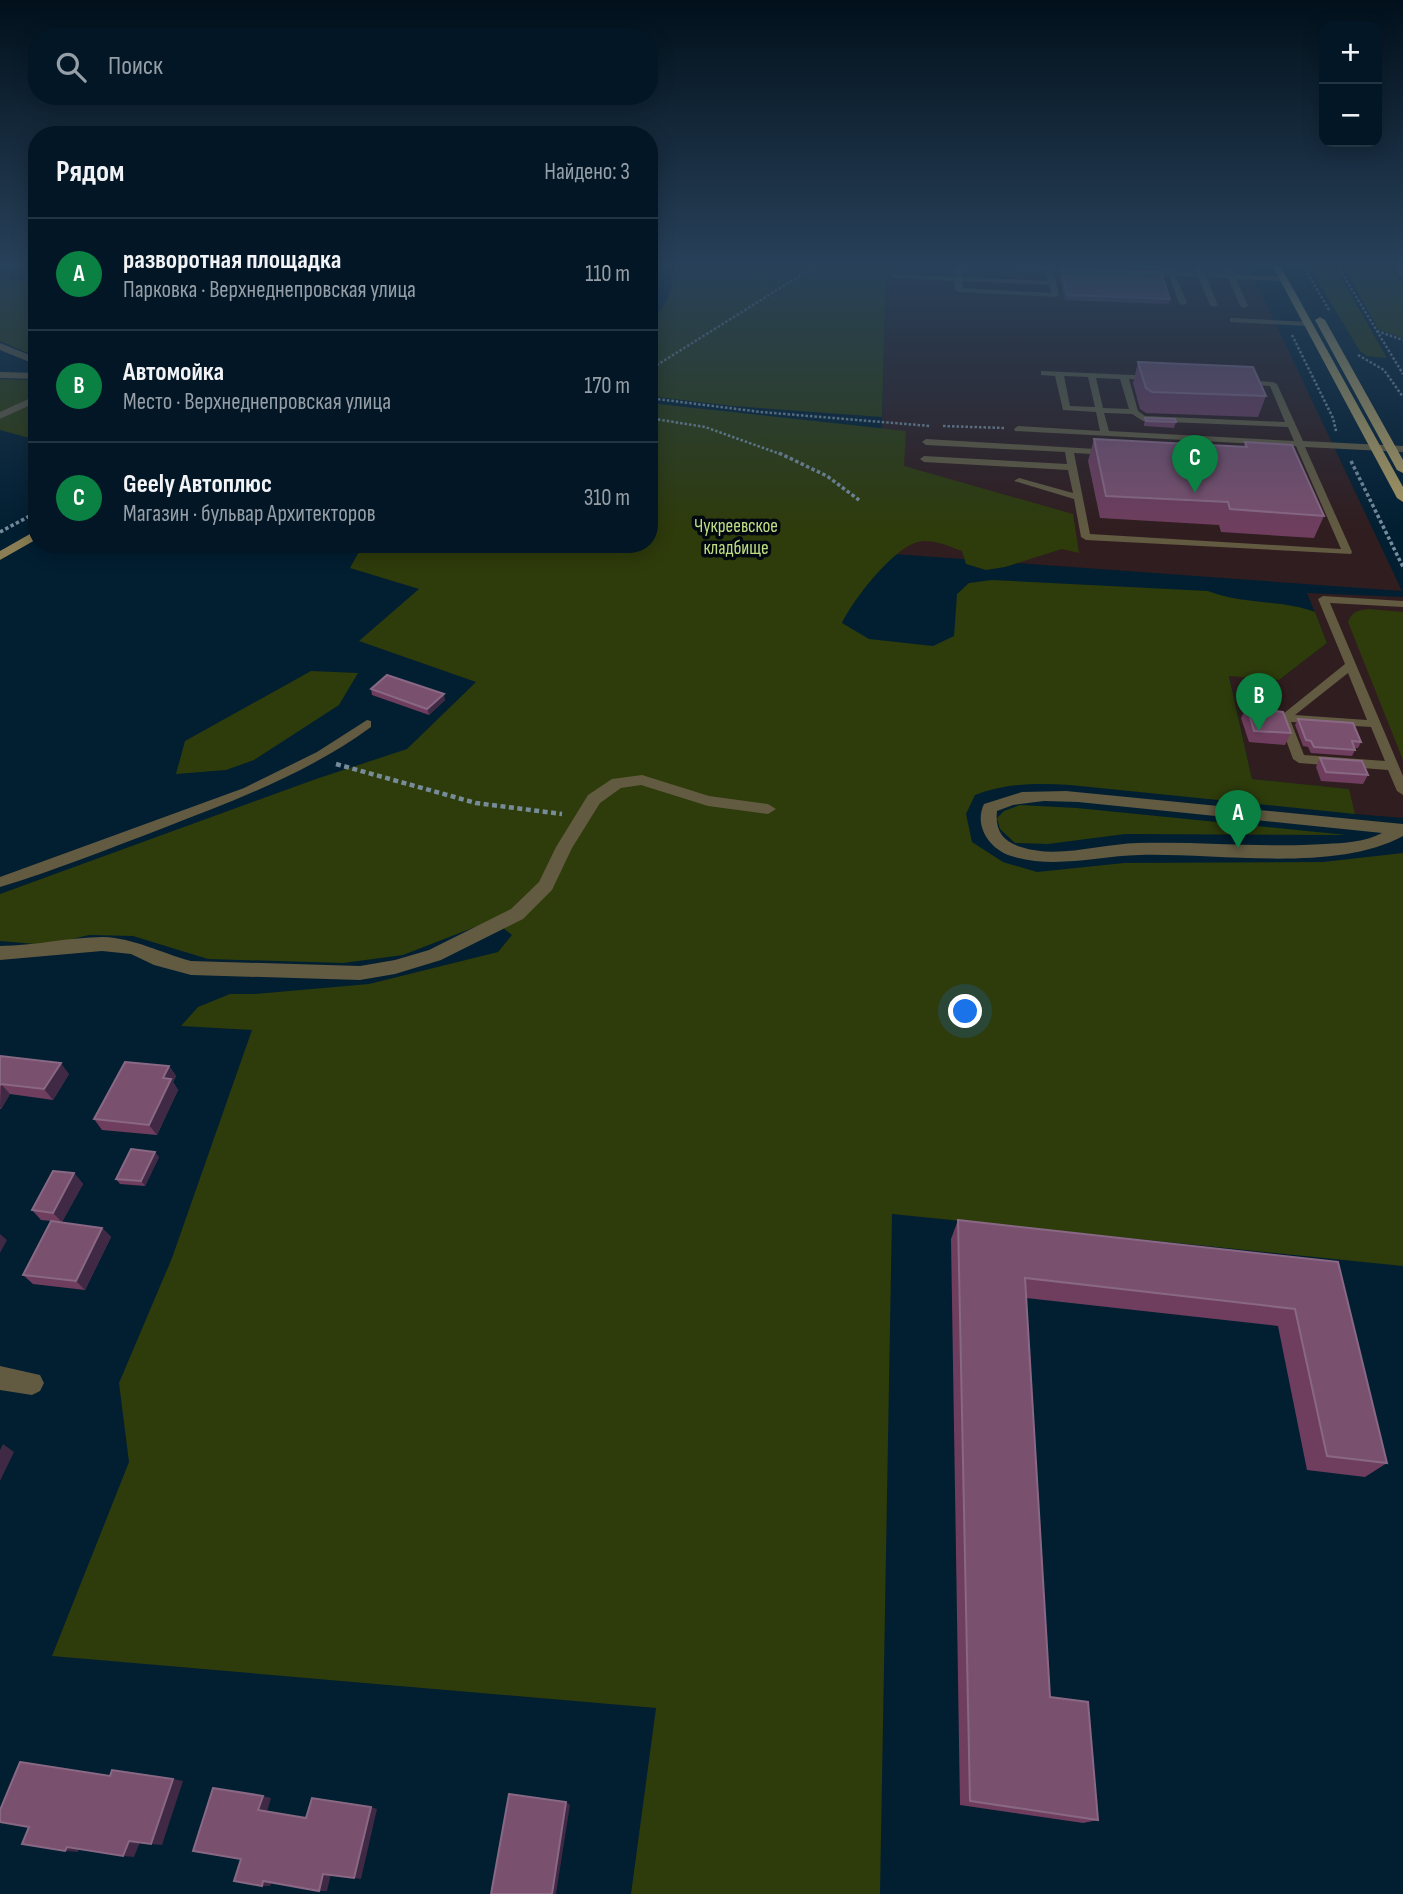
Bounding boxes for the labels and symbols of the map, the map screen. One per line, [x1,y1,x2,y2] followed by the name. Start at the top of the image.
[1172,435,1218,493] pin: C
[694,515,778,560] park label: Чукреевское кладбище
[1236,673,1282,731] pin: B
[1215,790,1261,848] pin: A
[948,994,982,1028] your location

